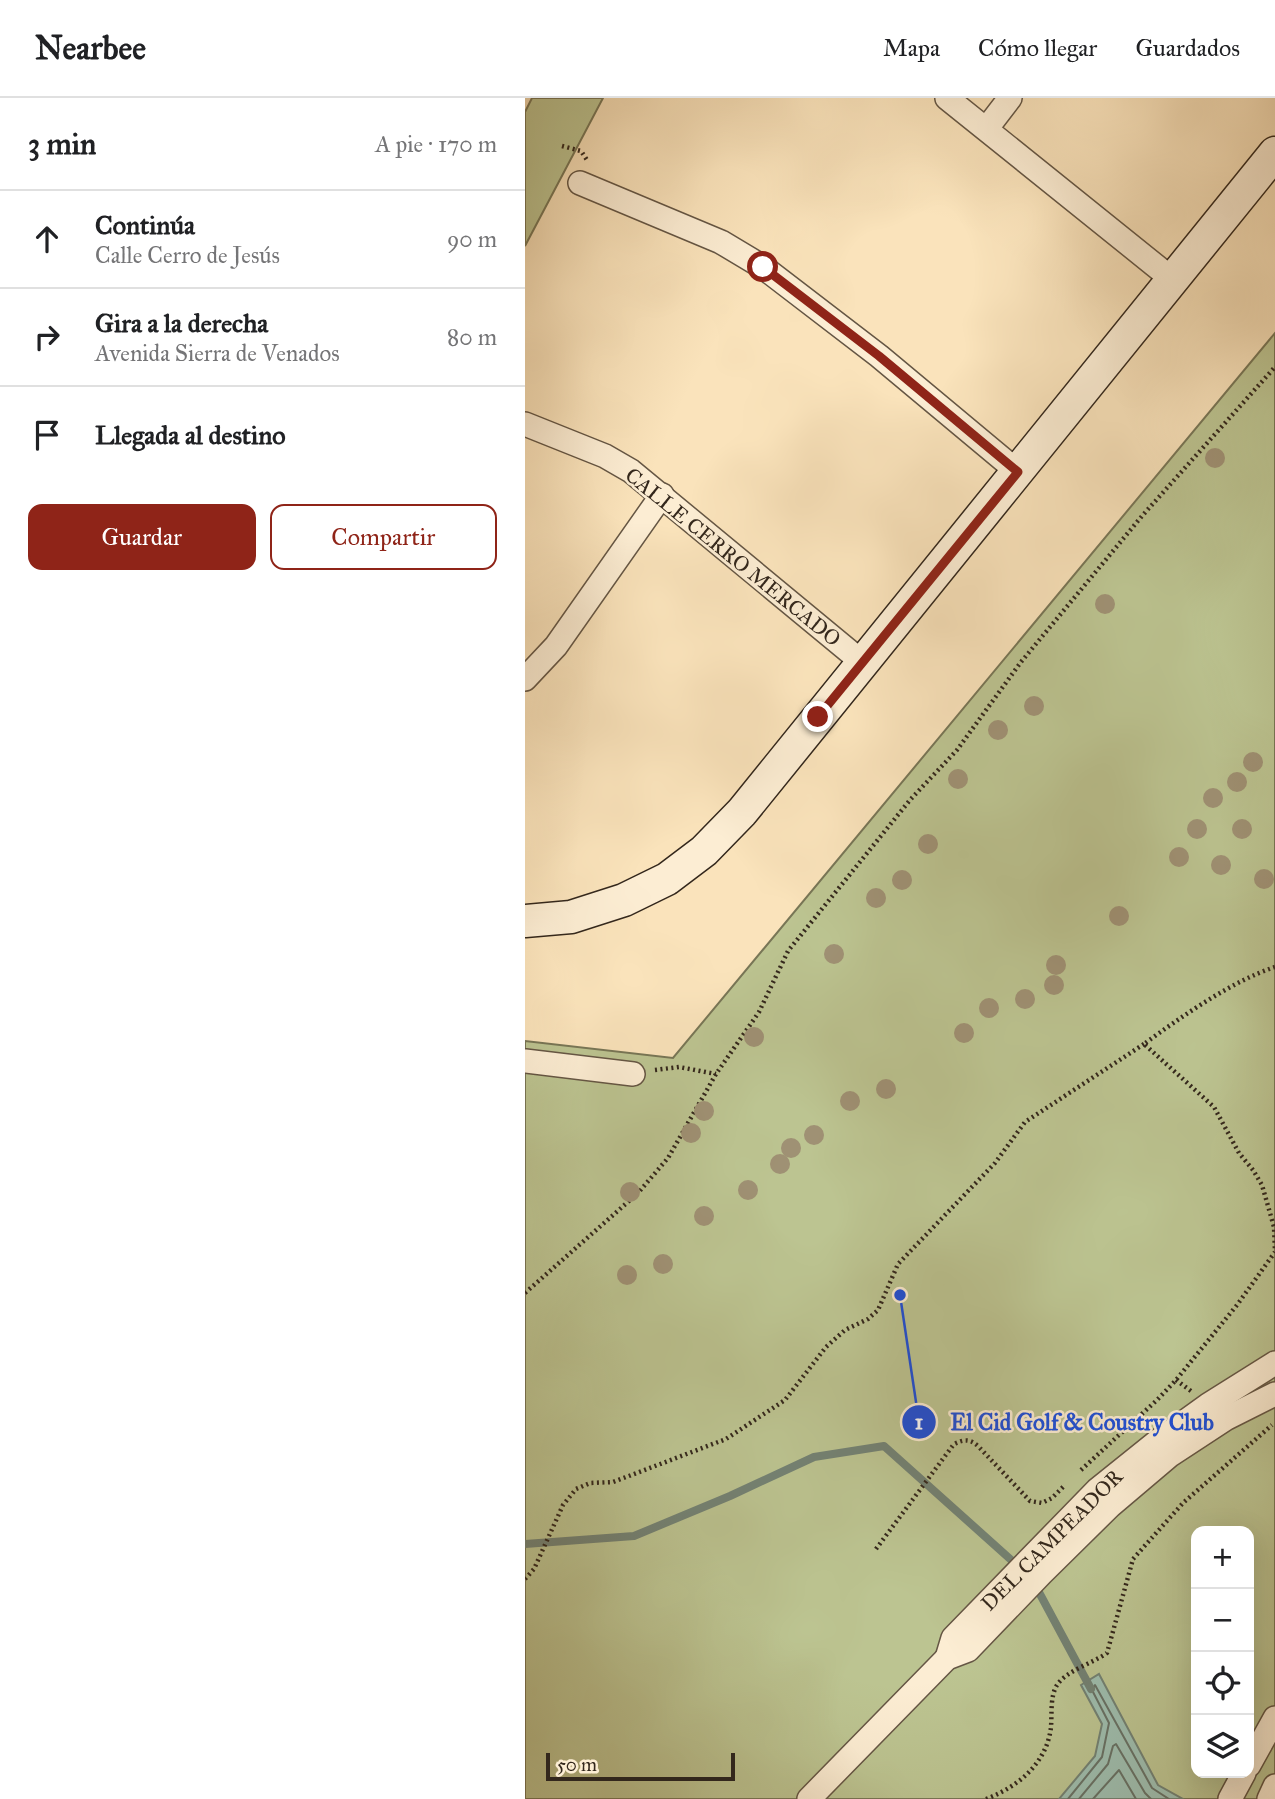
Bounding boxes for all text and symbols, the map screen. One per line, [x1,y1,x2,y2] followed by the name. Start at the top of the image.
[35,28,146,68] text: Nearbee
[883,33,940,63] text: Mapa
[978,33,1097,63] text: Cómo llegar
[1135,33,1240,63] text: Guardados
[28,126,96,162] text: 3 min
[375,130,497,158] text: A pie · 170 m
[95,209,195,241] text: Continúa
[28,220,66,258] icon: ahead
[447,225,497,253] text: 90 m
[95,241,280,269] text: Calle Cerro de Jesús
[747,251,778,282] route start
[95,307,268,339] text: Gira a la derecha
[28,318,66,356] icon: right
[447,323,497,351] text: 80 m
[95,339,340,367] text: Avenida Sierra de Venados
[28,416,66,454] icon: arrive
[95,419,286,451] text: Llegada al destino
[620,462,846,652] street label: CALLE CERRO MERCADO
[28,504,256,570] button: Guardar
[270,504,497,570] button: Compartir
[802,701,833,732] route end
[901,1400,1228,1444] callout: El Cid Golf & Coustry Club
[950,1408,1214,1437] text: El Cid Golf & Coustry Club
[915,1409,923,1435] text: 1
[976,1463,1129,1616] street label: DEL CAMPEADOR
[1191,1526,1254,1778] map controls
[1191,1526,1254,1589] button: +
[1191,1589,1254,1652] button: −
[1191,1652,1254,1715] button: locate
[1191,1715,1254,1778] button: layers
[546,1750,735,1782] scale bar
[557,1753,597,1776] text: 50 m

